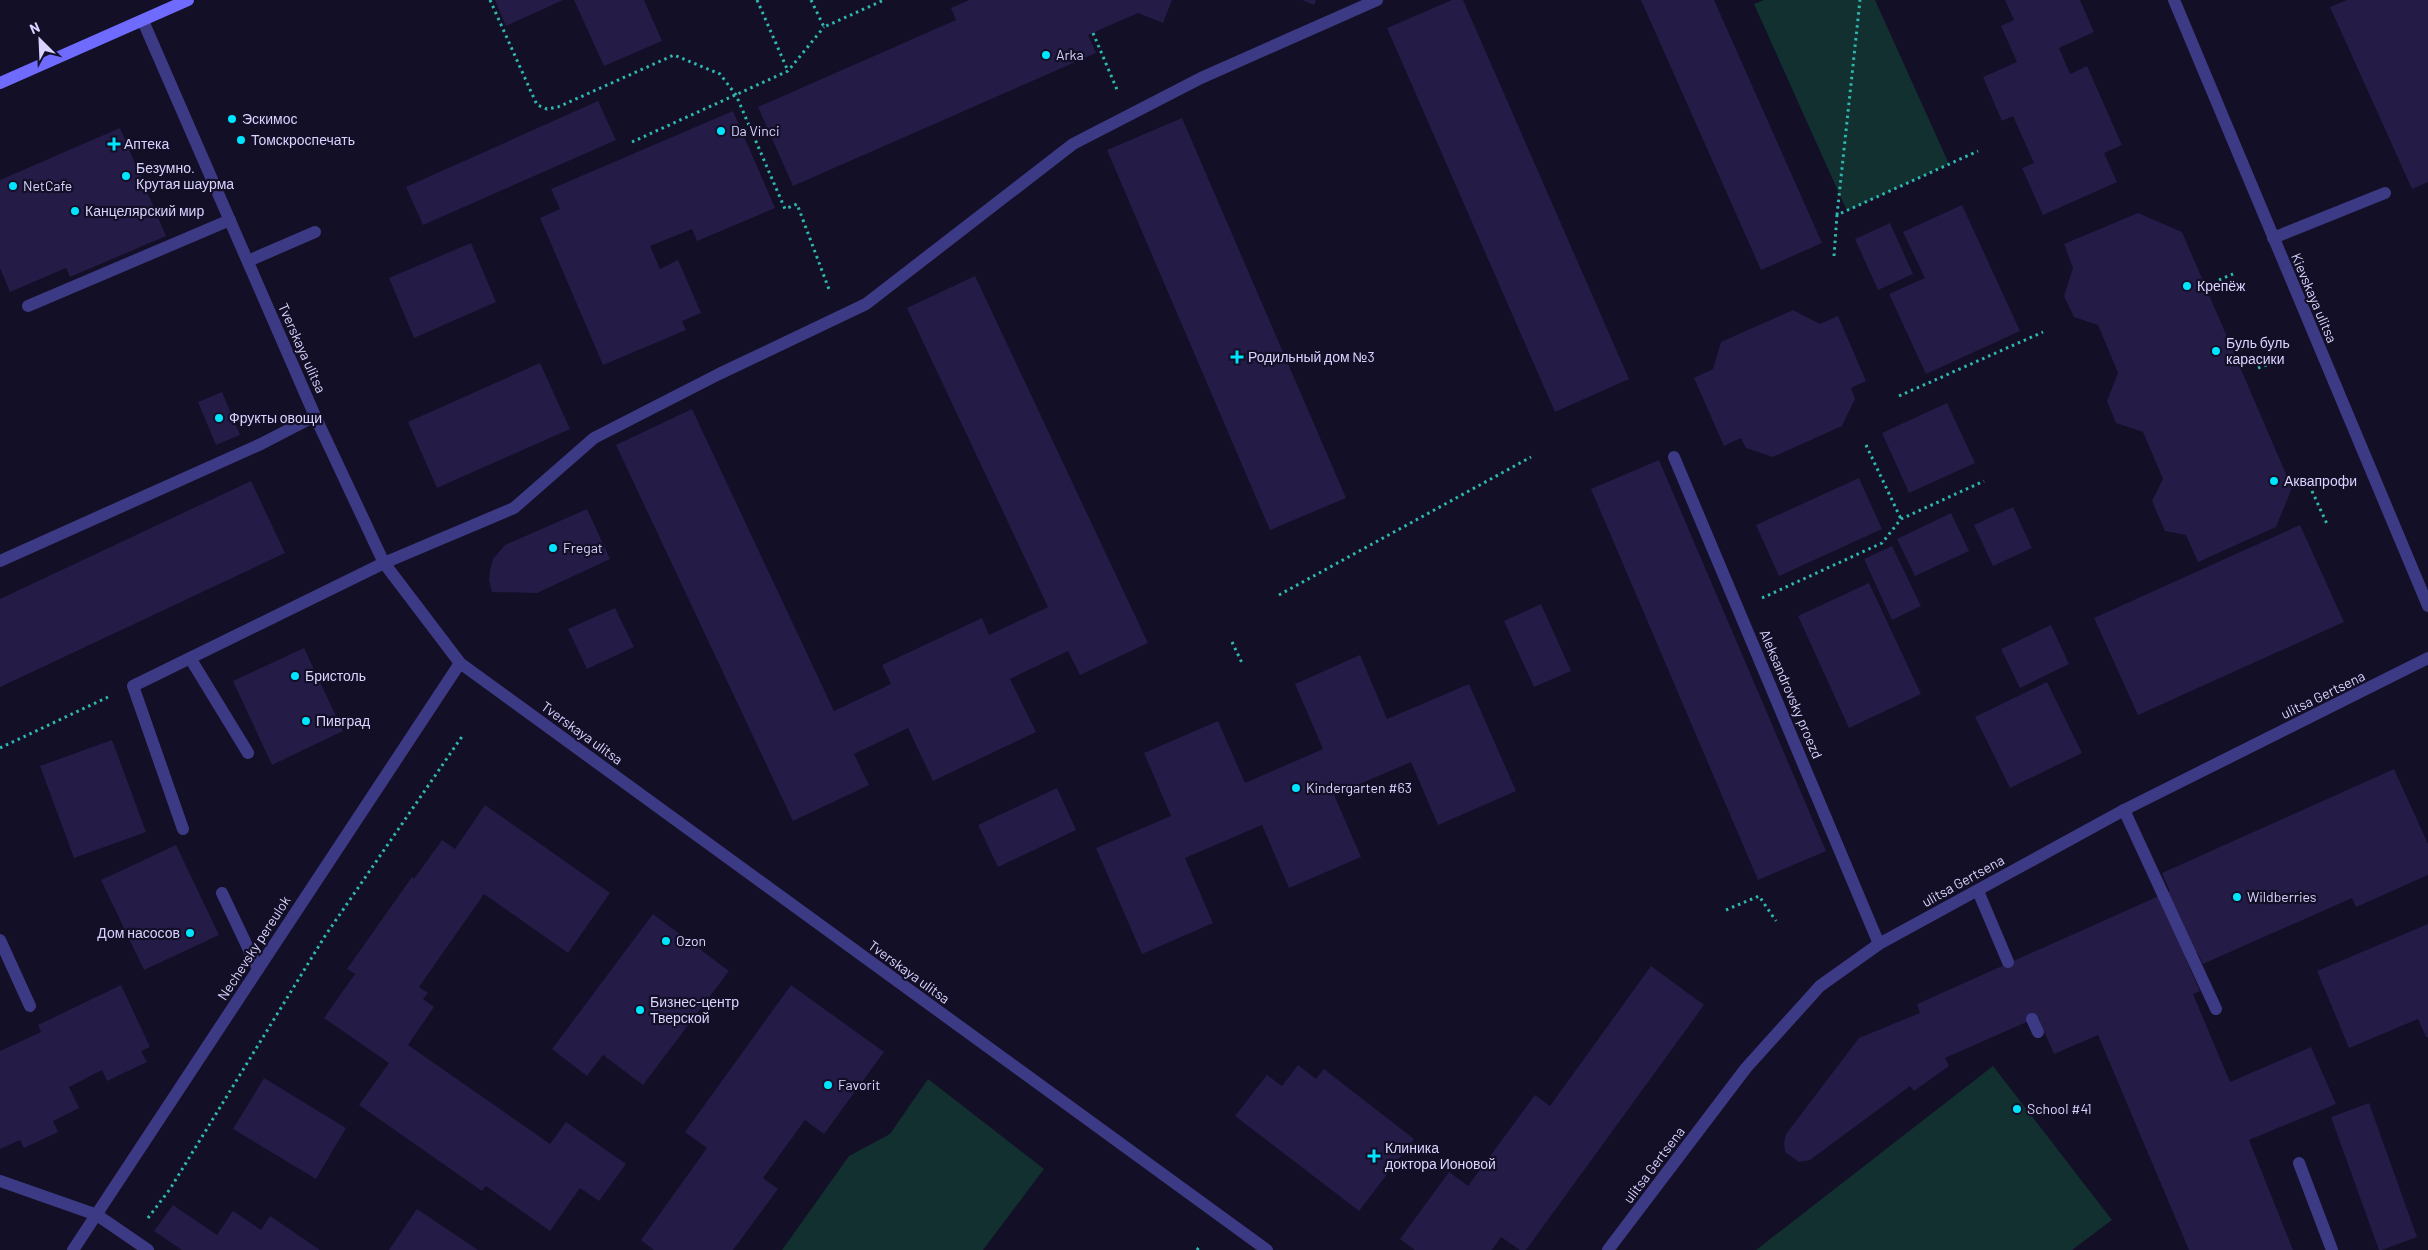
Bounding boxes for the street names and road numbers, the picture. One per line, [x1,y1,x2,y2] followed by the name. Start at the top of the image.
[2288,250,2341,345] street label: Kievskaya ulitsa
[275,300,330,395] street label: Tverskaya ulitsa
[1757,627,1826,761] street label: Aleksandrovsky proezd
[2278,667,2368,722] street label: ulitsa Gertsena
[538,697,626,768] street label: Tverskaya ulitsa
[1919,851,2007,910] street label: ulitsa Gertsena
[213,892,294,1003] street label: Nechevsky pereulok
[865,936,953,1007] street label: Tverskaya ulitsa
[1619,1123,1688,1206] street label: ulitsa Gertsena

